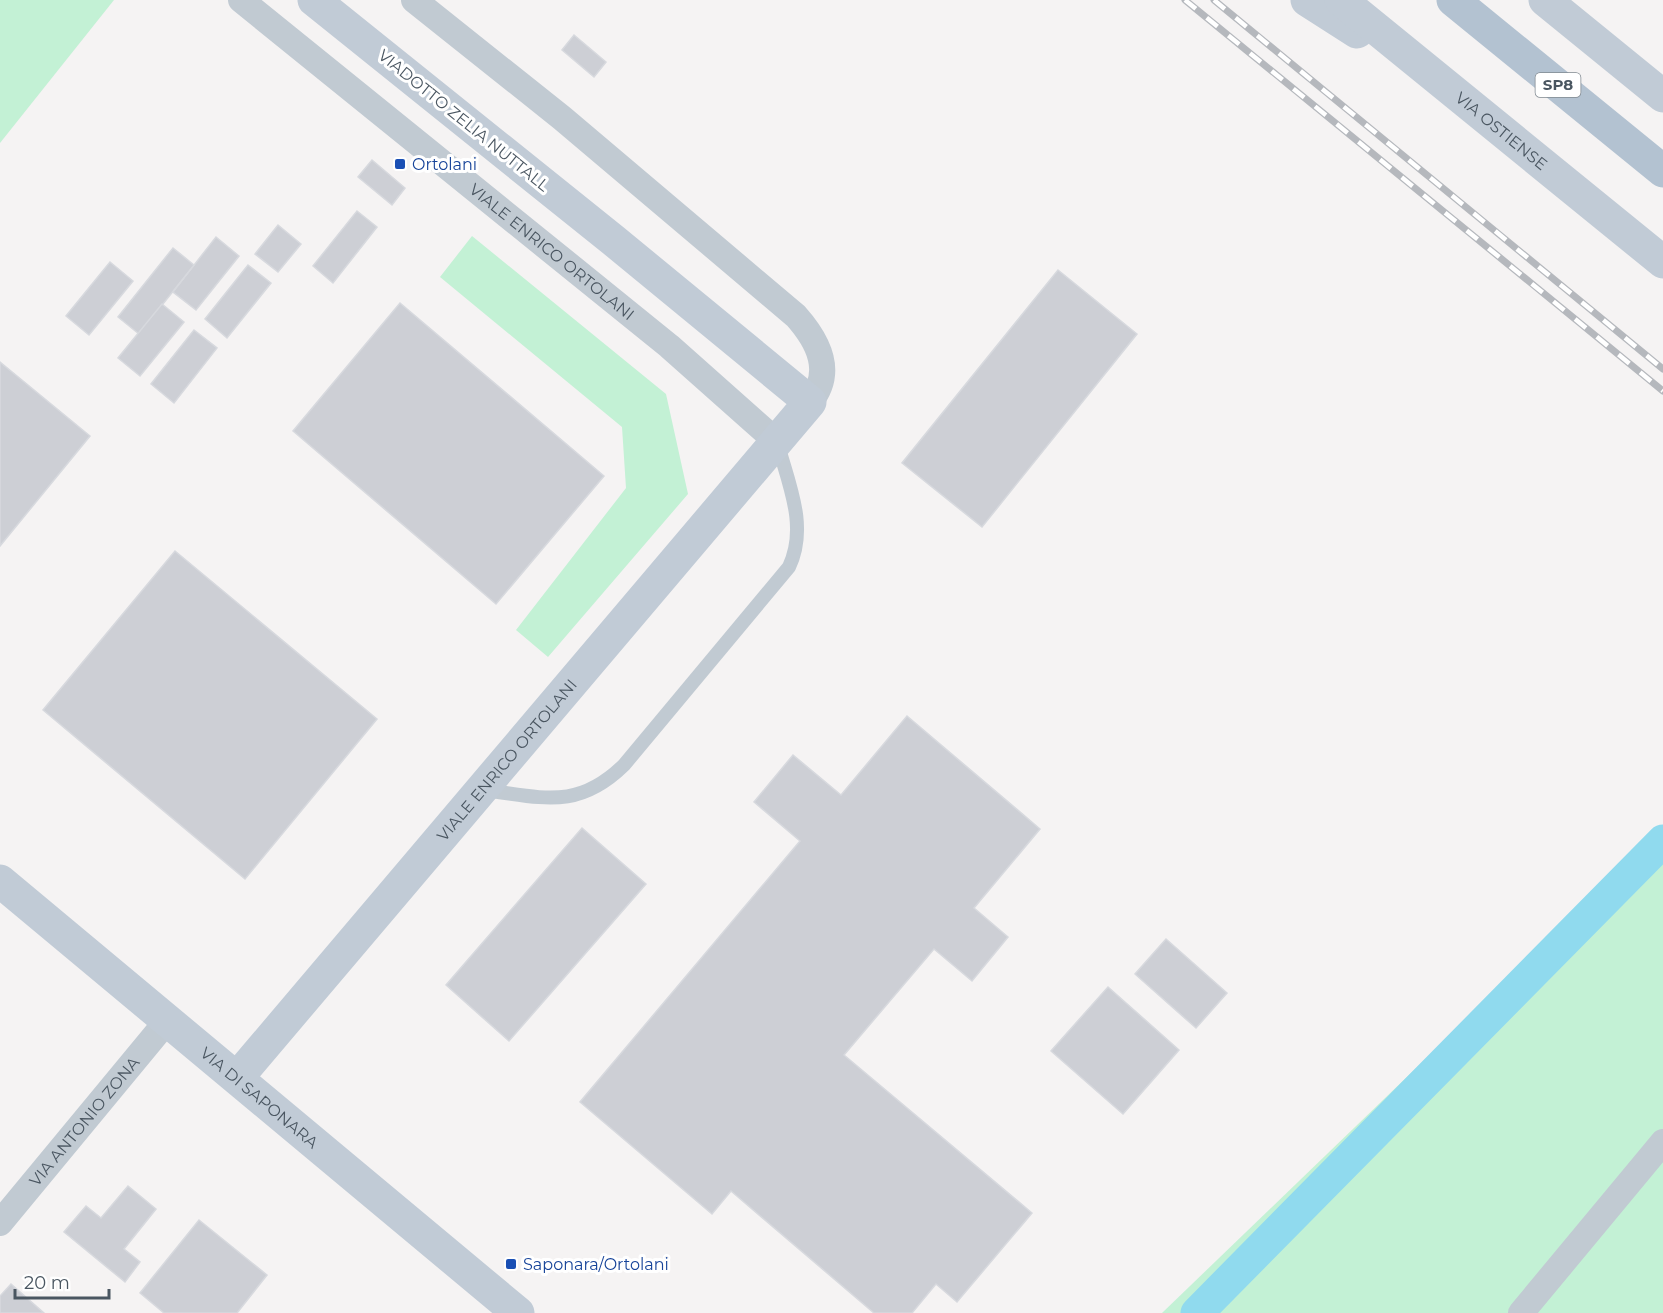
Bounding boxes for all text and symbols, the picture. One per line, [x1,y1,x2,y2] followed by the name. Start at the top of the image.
[374,46,553,196] street label: VIADOTTO ZELIA NUTTALL
[1536,73,1580,97] road number: SP8
[1451,88,1551,174] street label: VIA OSTIENSE
[412,155,477,174] place label: Ortolani
[393,157,407,171] marker: Ortolani
[466,180,638,324] street label: VIALE ENRICO ORTOLANI
[433,675,581,845] street label: VIALE ENRICO ORTOLANI
[197,1043,322,1153] street label: VIA DI SAPONARA
[26,1053,144,1190] street label: VIA ANTONIO ZONA
[523,1255,669,1274] place label: Saponara/Ortolani
[504,1257,518,1271] marker: Saponara/Ortolani
[15,1262,110,1300] scale bar
[24,1272,70,1294] text: 20 m

